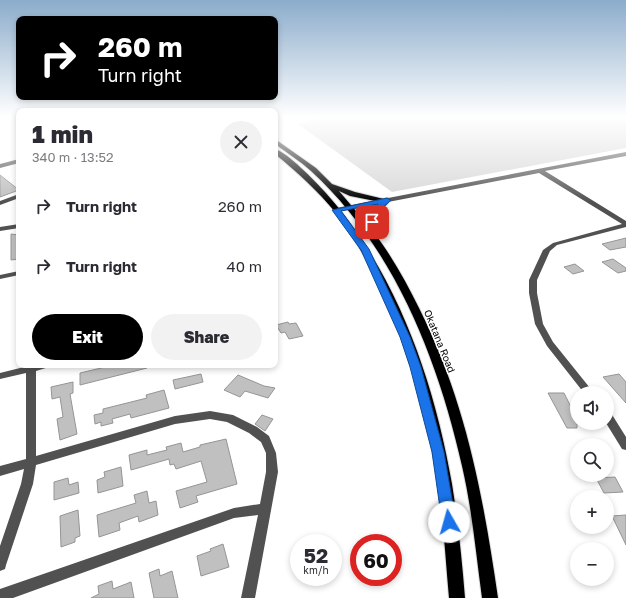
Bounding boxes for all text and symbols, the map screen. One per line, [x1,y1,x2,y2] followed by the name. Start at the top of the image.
[98,30,183,63] text: 260 m
[32,32,84,84] icon: right
[98,64,182,86] text: Turn right
[32,119,93,148] text: 1 min
[220,121,262,163] button: close
[32,149,114,165] text: 340 m · 13:52
[32,195,54,217] icon: right
[66,197,137,215] text: Turn right
[218,197,262,215] text: 260 m
[355,205,389,239] pin
[361,211,383,233] icon: arrive
[32,255,54,277] icon: right
[66,257,137,275] text: Turn right
[227,257,262,275] text: 40 m
[422,308,458,374] street label: Okatana Road
[32,314,143,360] button: Exit
[151,314,262,360] button: Share
[570,386,614,586] map controls
[570,386,614,430] button: sound
[570,438,614,482] button: search
[570,490,614,534] button: +
[428,501,470,543] position arrow
[350,534,402,586] speed limit sign: 60
[570,542,614,586] button: −
[304,543,328,567] text: 52
[303,564,329,576] text: km/h

